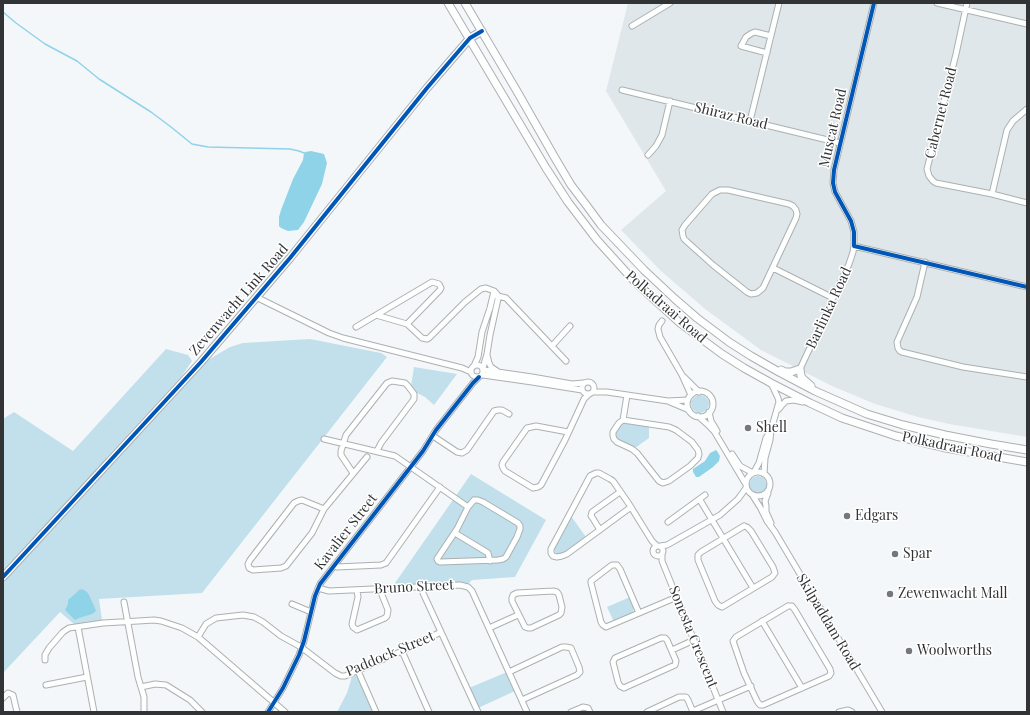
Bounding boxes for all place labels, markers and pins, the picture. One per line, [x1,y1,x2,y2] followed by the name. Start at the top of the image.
[756,420,787,436] place label: Shell
[743,423,753,433] marker: Shell
[855,508,898,524] place label: Edgars
[842,511,852,521] marker: Edgars
[903,546,932,562] place label: Spar
[890,549,900,559] marker: Spar
[898,586,1007,602] place label: Zewenwacht Mall
[885,589,895,599] marker: Zewenwacht Mall
[917,643,992,659] place label: Woolworths
[904,646,914,656] marker: Woolworths

